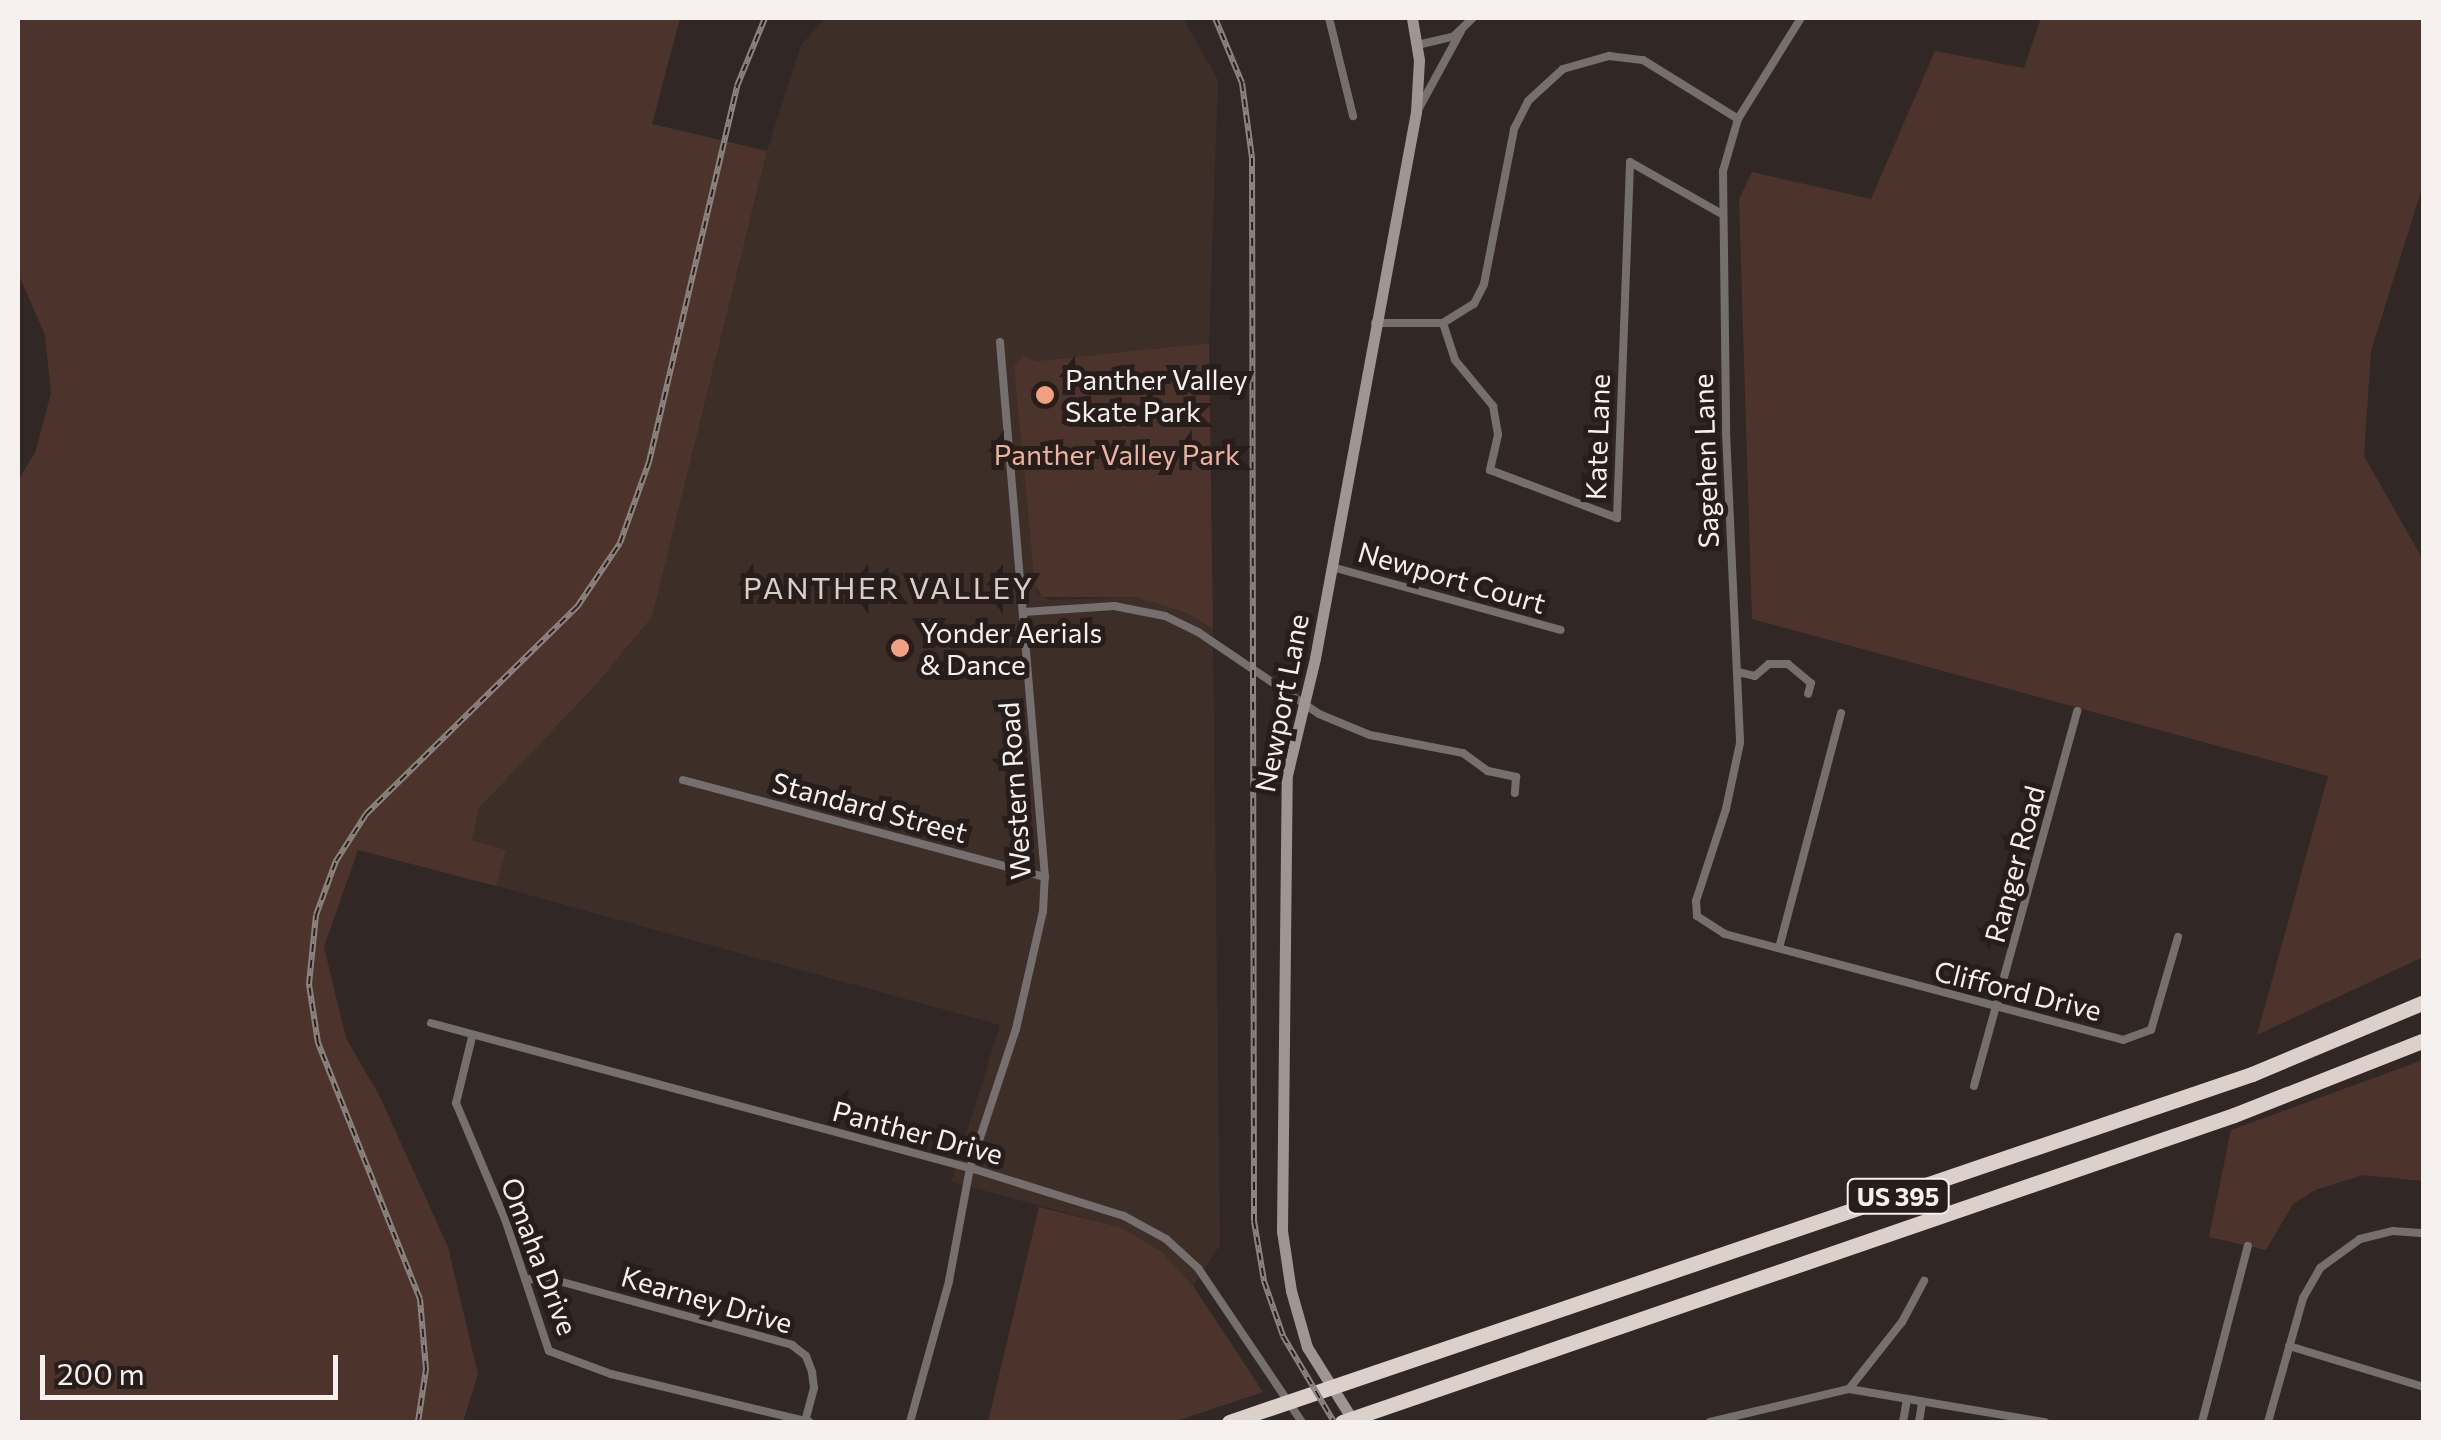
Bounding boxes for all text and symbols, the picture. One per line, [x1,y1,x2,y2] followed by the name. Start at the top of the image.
[1065,362,1248,428] place label: Panther Valley Skate Park
[1578,373,1616,501] street label: Kate Lane
[1685,373,1725,549] street label: Sagehen Lane
[1034,384,1056,406] marker: Panther Valley Skate Park
[994,437,1240,471] park label: Panther Valley Park
[1354,534,1550,620] street label: Newport Court
[743,569,1035,605] district label: PANTHER VALLEY
[1247,611,1315,795] street label: Newport Lane
[920,615,1102,681] place label: Yonder Aerials & Dance
[889,637,911,659] marker: Yonder Aerials & Dance
[991,701,1037,881] street label: Western Road
[769,765,971,849] street label: Standard Street
[1977,782,2051,946] street label: Ranger Road
[1931,953,2105,1027] street label: Clifford Drive
[829,1093,1007,1171] street label: Panther Drive
[495,1173,585,1339] street label: Omaha Drive
[1846,1176,1950,1216] road number: US 395
[618,1259,796,1339] street label: Kearney Drive
[45,1335,342,1397] scale bar
[57,1354,145,1391] text: 200 m

